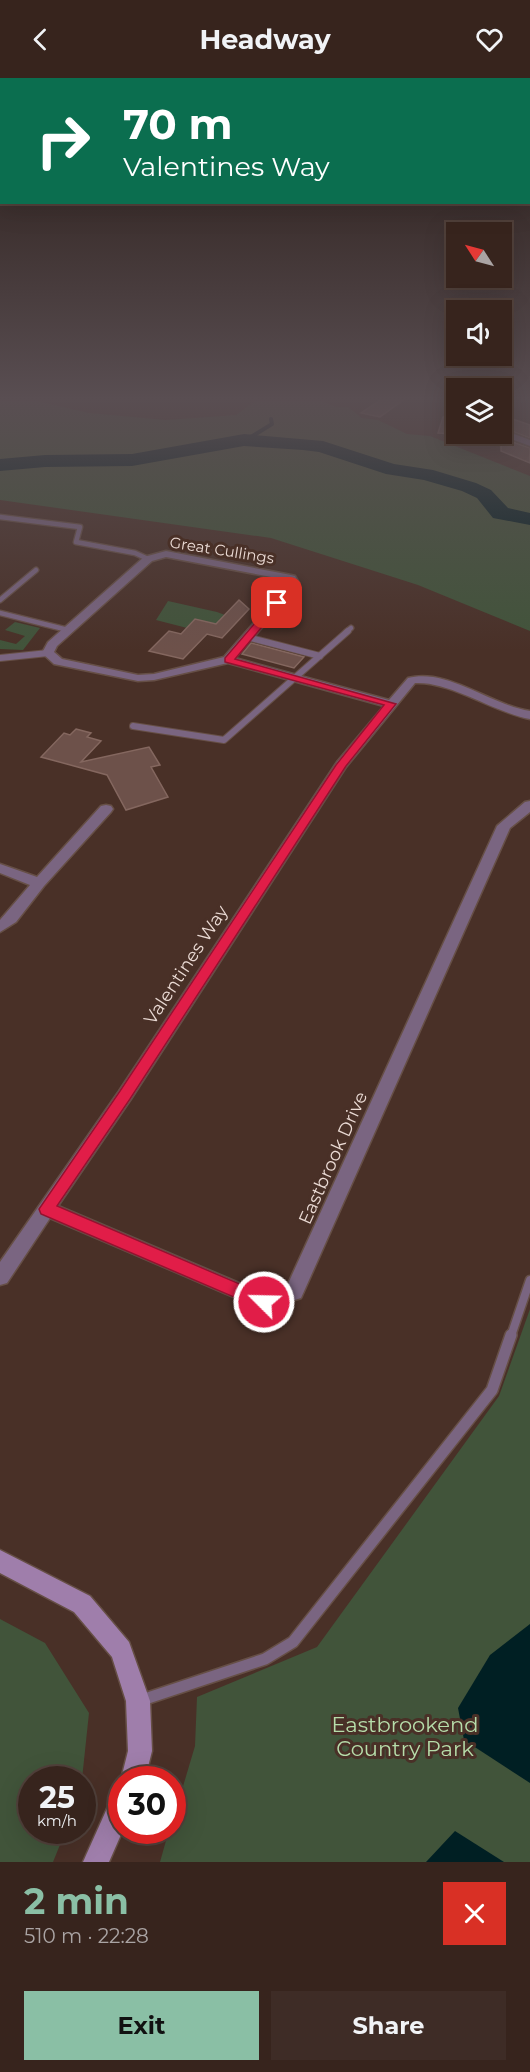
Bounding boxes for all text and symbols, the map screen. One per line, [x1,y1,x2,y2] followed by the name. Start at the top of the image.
[24,23,57,56] icon: back
[199,23,331,56] text: Headway
[473,23,506,56] icon: heart
[123,98,233,150] text: 70 m
[24,102,102,180] icon: right
[123,150,330,183] text: Valentines Way
[446,222,512,288] north arrow
[446,222,512,444] map controls
[446,300,512,366] button: sound
[446,378,512,444] button: layers
[168,532,276,568] street label: Great Cullings
[251,577,302,628] pin
[260,586,293,619] icon: arrive
[139,901,233,1029] street label: Valentines Way
[294,1088,372,1228] street label: Eastbrook Drive
[232,1270,296,1334] position arrow
[331,1712,479,1761] park label: Eastbrookend Country Park
[108,1766,186,1844] speed limit sign: 30
[39,1779,75,1816] text: 25
[37,1811,77,1830] text: km/h
[24,1879,129,1923] text: 2 min
[443,1882,506,1945] button: close
[24,1924,149,1948] text: 510 m · 22:28
[24,1991,259,2060] button: Exit
[271,1991,506,2060] button: Share

